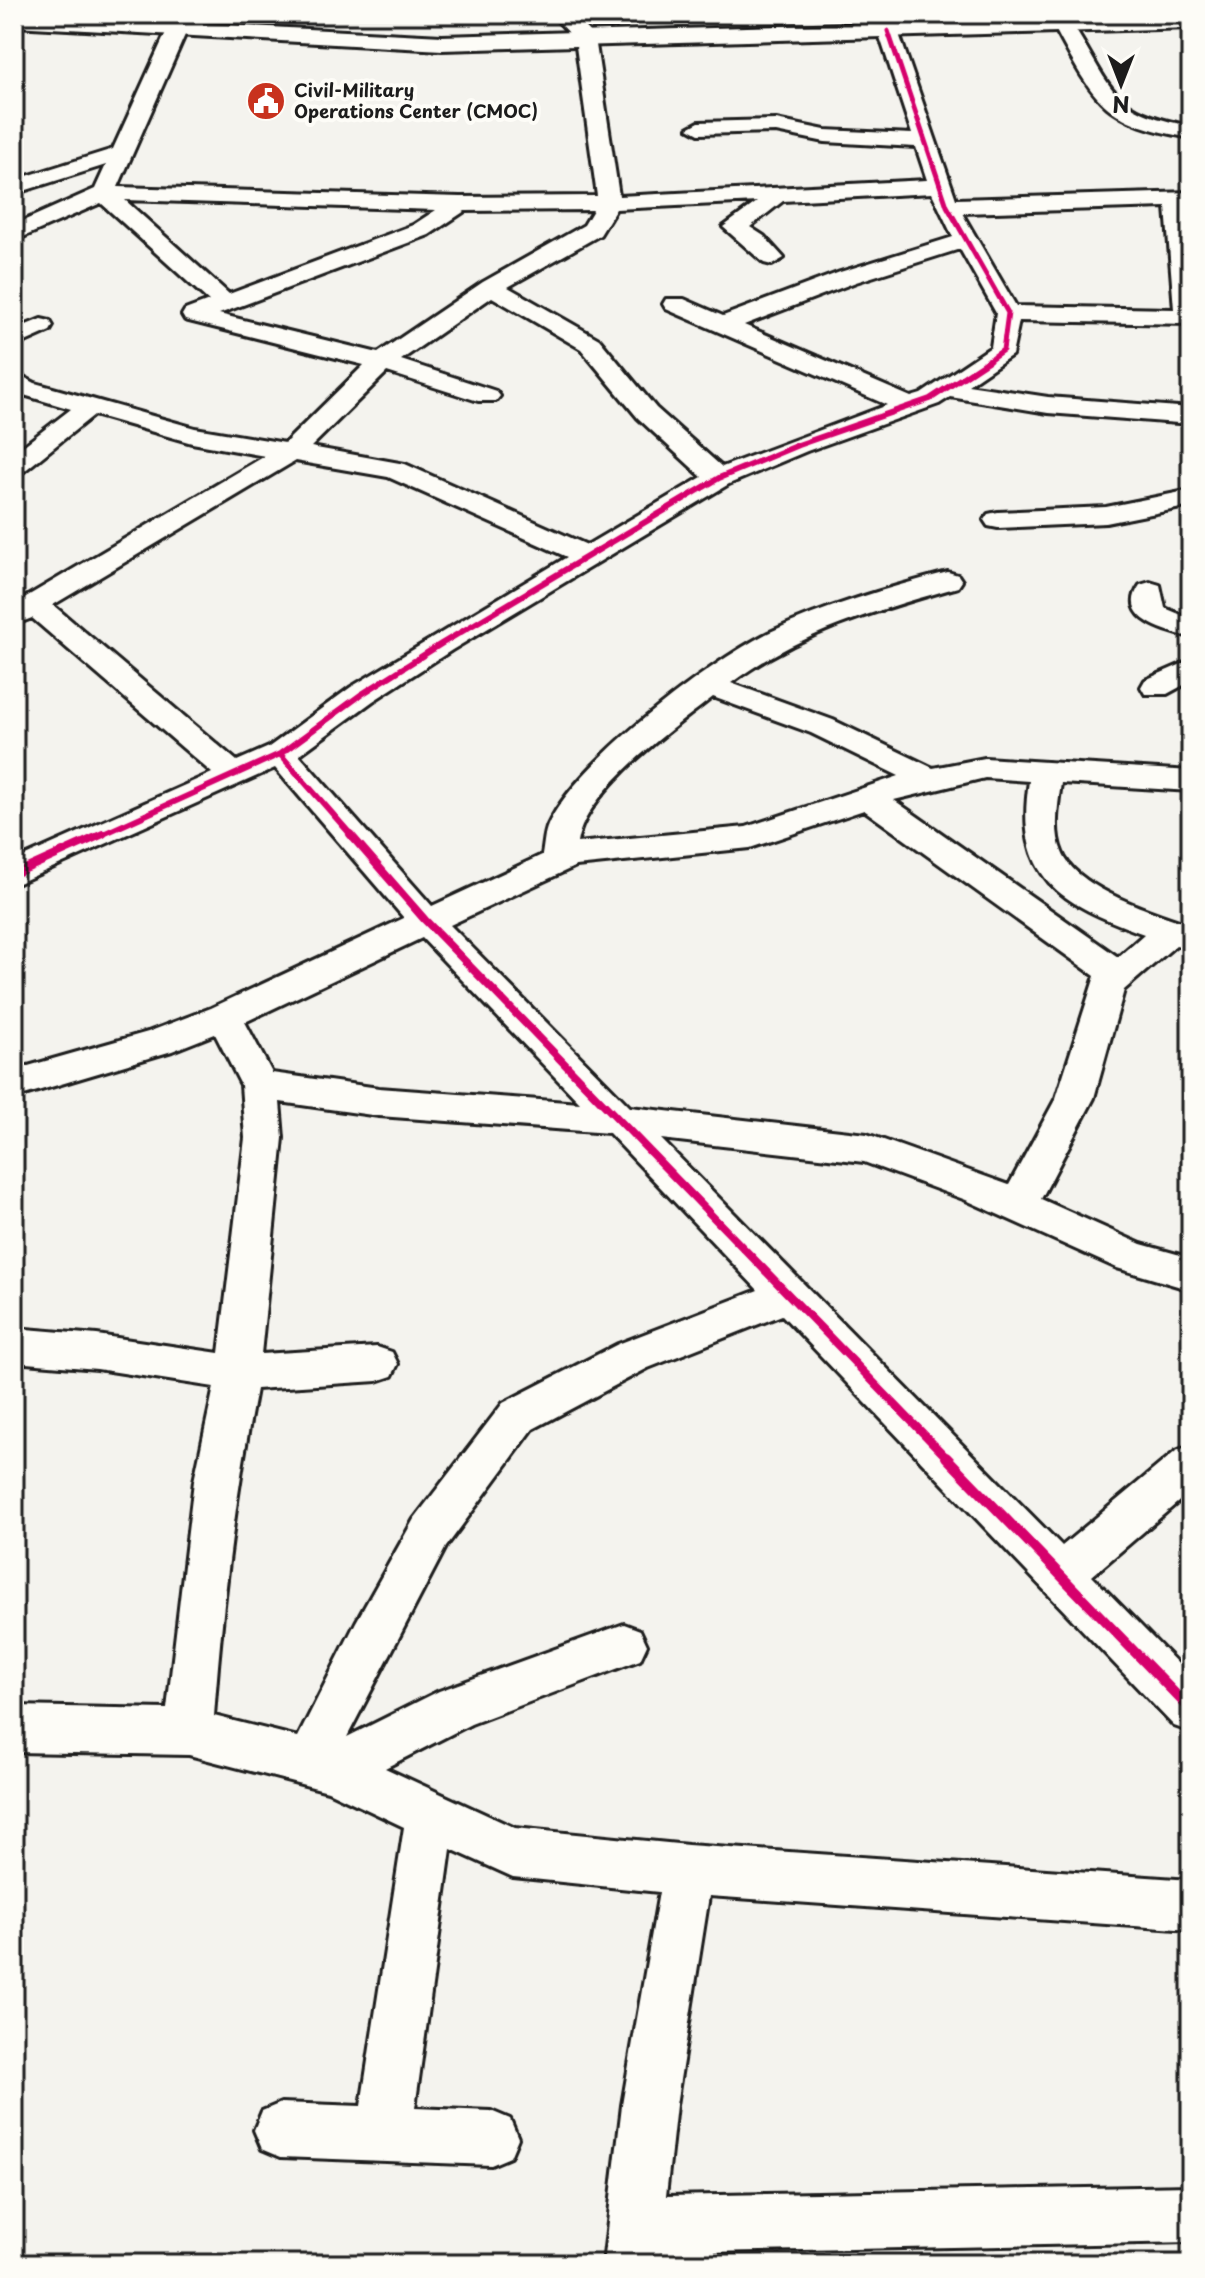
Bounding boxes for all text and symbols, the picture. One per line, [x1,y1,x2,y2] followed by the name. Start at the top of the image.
[1081,44,1161,124] north arrow
[294,76,538,124] place label: Civil-Military Operations Center (CMOC)
[245,80,287,122] public building icon: Civil-Military Operations Center (CMOC)
[1112,89,1130,122] text: N

